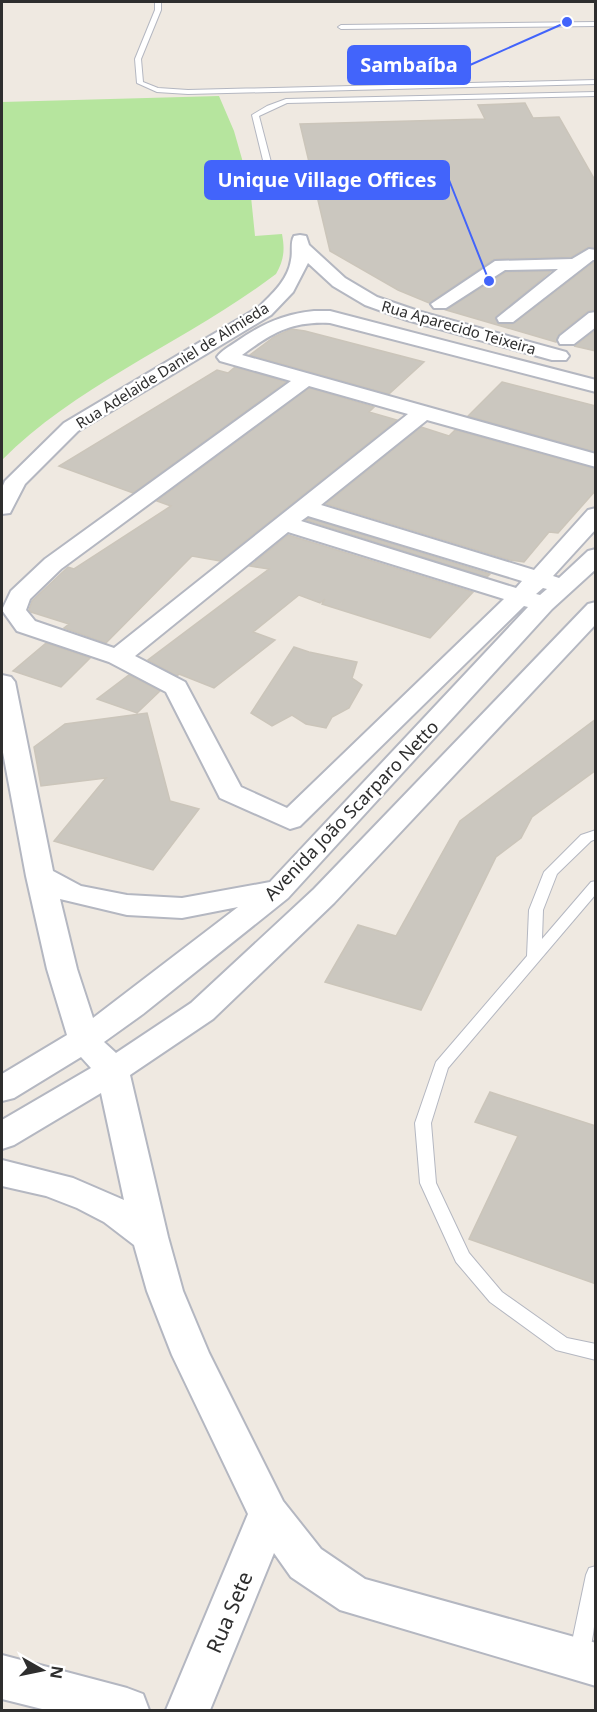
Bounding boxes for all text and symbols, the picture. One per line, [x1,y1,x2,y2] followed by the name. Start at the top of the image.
[348,46,470,84] callout: Sambaíba
[360,51,458,78] text: Sambaíba
[205,161,449,199] callout: Unique Village Offices
[217,166,437,193] text: Unique Village Offices
[380,295,538,359] street label: Rua Aparecido Teixeira
[72,297,272,433] street label: Rua Adelaide Daniel de Almieda
[258,715,444,905] street label: Avenida João Scarparo Netto
[199,1567,259,1657] street label: Rua Sete
[12,1640,72,1700] north arrow
[45,1664,69,1680] text: N

